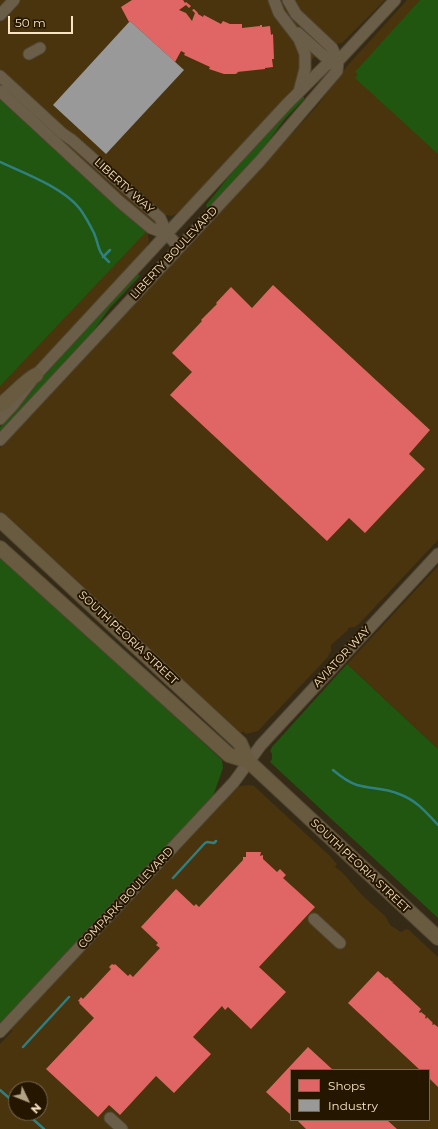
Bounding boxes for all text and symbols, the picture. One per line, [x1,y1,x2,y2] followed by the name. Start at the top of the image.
[10,8,75,34] scale bar
[15,15,46,30] text: 50 m
[91,156,157,216] street label: LIBERTY WAY
[128,204,220,302] street label: LIBERTY BOULEVARD
[76,588,180,688] street label: SOUTH PEORIA STREET
[310,624,374,690] street label: AVIATOR WAY
[308,816,412,916] street label: SOUTH PEORIA STREET
[76,845,176,951] street label: COMPARK BOULEVARD
[290,1069,430,1121] legend
[328,1078,365,1093] text: Shops
[8,1081,48,1121] north arrow
[328,1098,378,1113] text: Industry
[28,1100,44,1117] text: N

